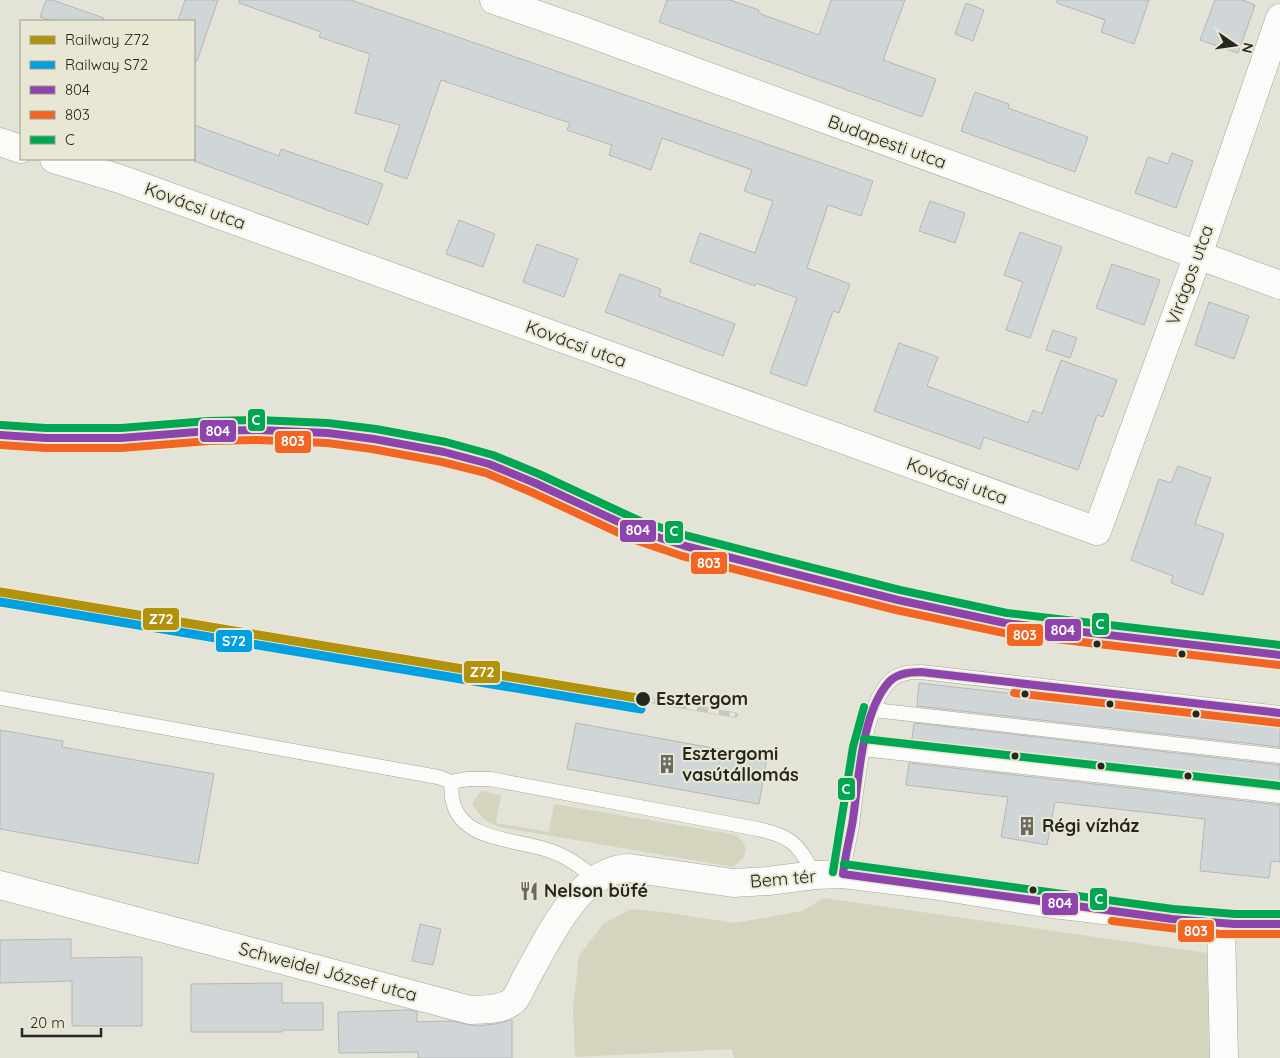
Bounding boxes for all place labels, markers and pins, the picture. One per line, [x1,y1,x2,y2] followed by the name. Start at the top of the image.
[1092,639,1102,649] unlabelled marker
[1177,649,1187,659] unlabelled marker
[656,687,748,710] place label: Esztergom
[1020,689,1030,699] unlabelled marker
[634,690,652,708] marker: Esztergom
[1105,699,1115,709] unlabelled marker
[1191,709,1201,719] unlabelled marker
[682,742,799,786] place label: Esztergomi vasútállomás
[1010,751,1020,761] unlabelled marker
[656,753,678,775] building icon: Esztergomi vasútállomás
[1096,761,1106,771] unlabelled marker
[1183,771,1193,781] unlabelled marker
[1042,814,1140,837] place label: Régi vízház
[1016,815,1038,837] building icon: Régi vízház
[544,879,648,902] place label: Nelson büfé
[518,880,540,902] restaurant icon: Nelson büfé
[1028,885,1038,895] unlabelled marker

